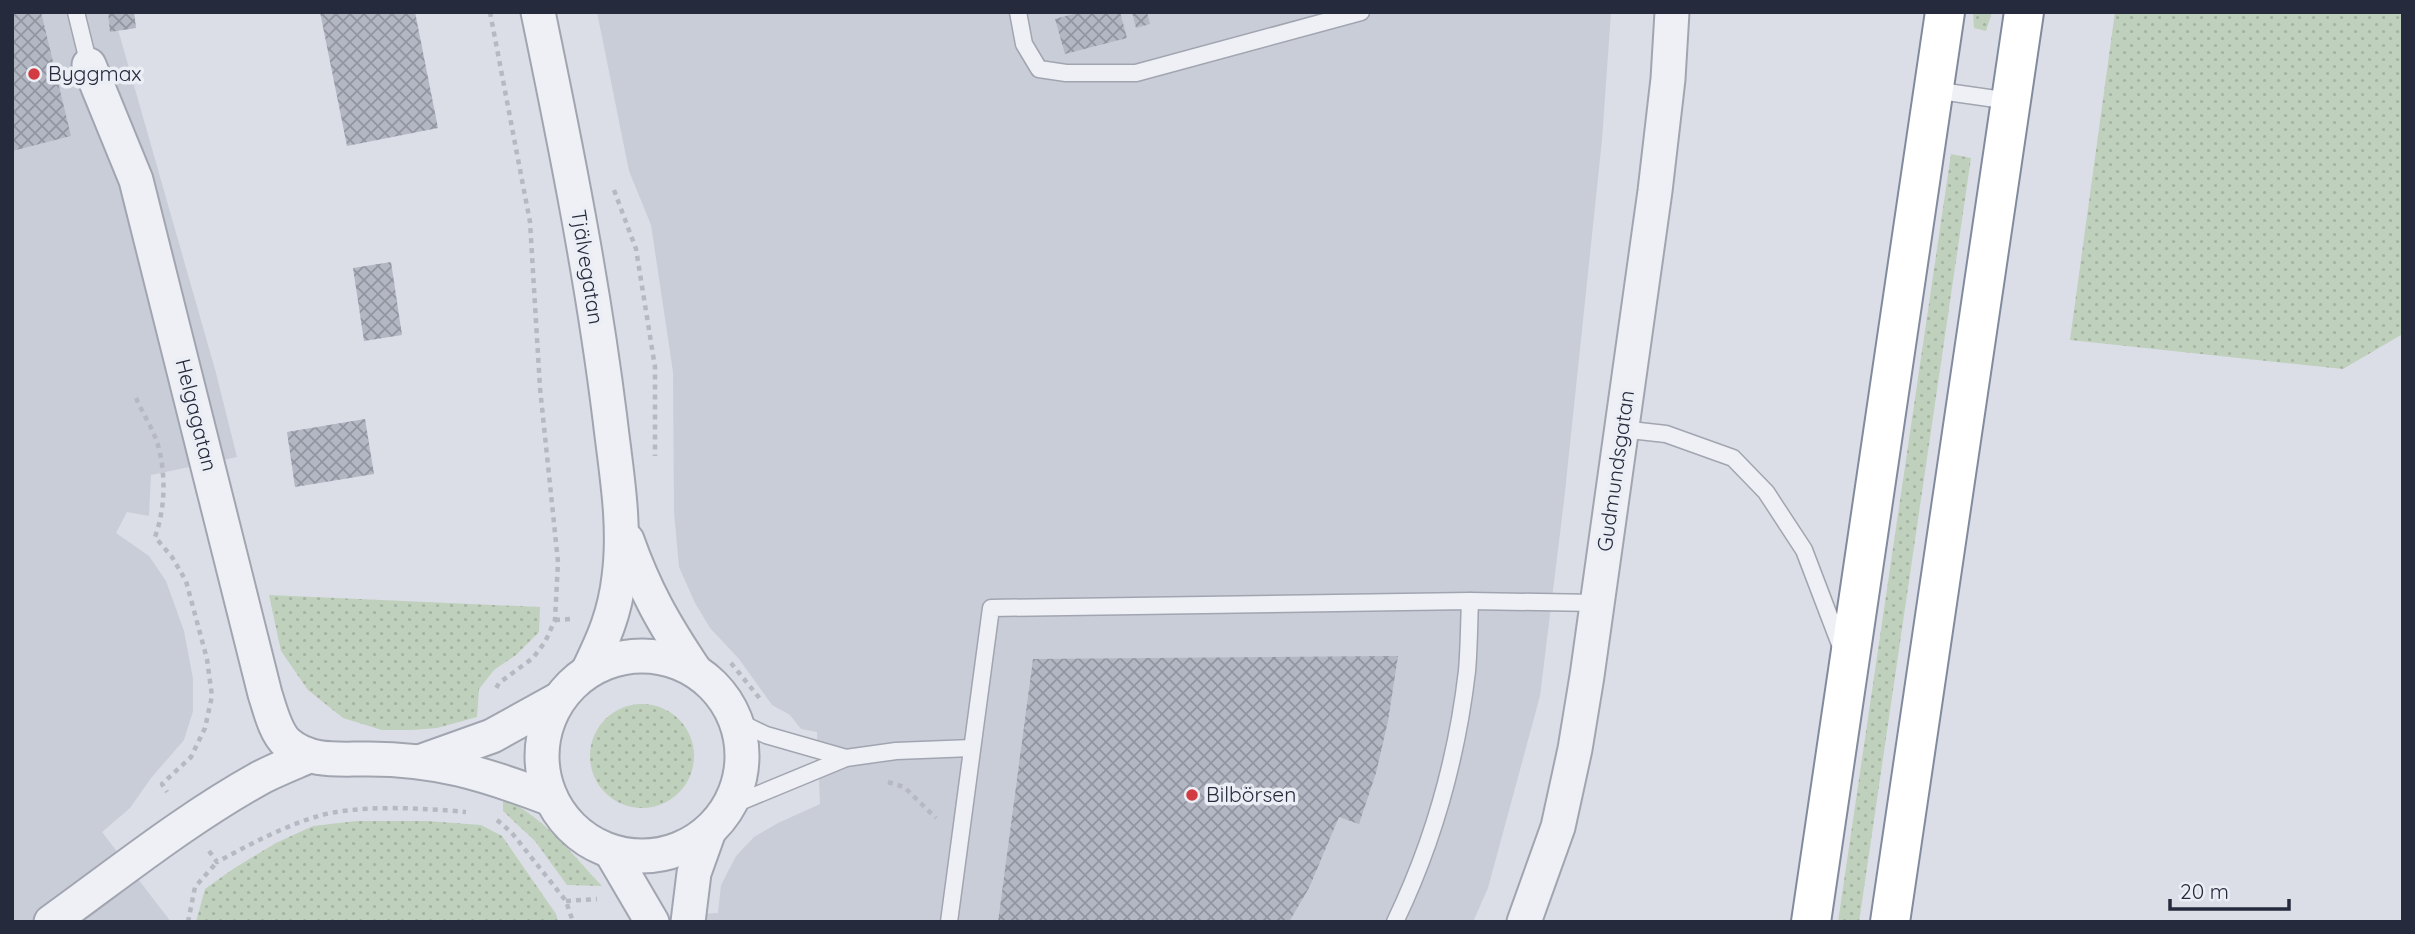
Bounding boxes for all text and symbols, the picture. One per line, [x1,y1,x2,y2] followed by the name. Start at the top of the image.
[48,60,142,86] place label: Byggmax
[26,66,42,82] marker: Byggmax
[566,208,610,326] street label: Tjälvegatan
[170,356,224,474] street label: Helgagatan
[1591,388,1639,553] street label: Gudmundsgatan
[1206,781,1296,807] place label: Bilbörsen
[1184,787,1200,803] marker: Bilbörsen
[2170,867,2289,911] scale bar
[2180,878,2229,904] text: 20 m

